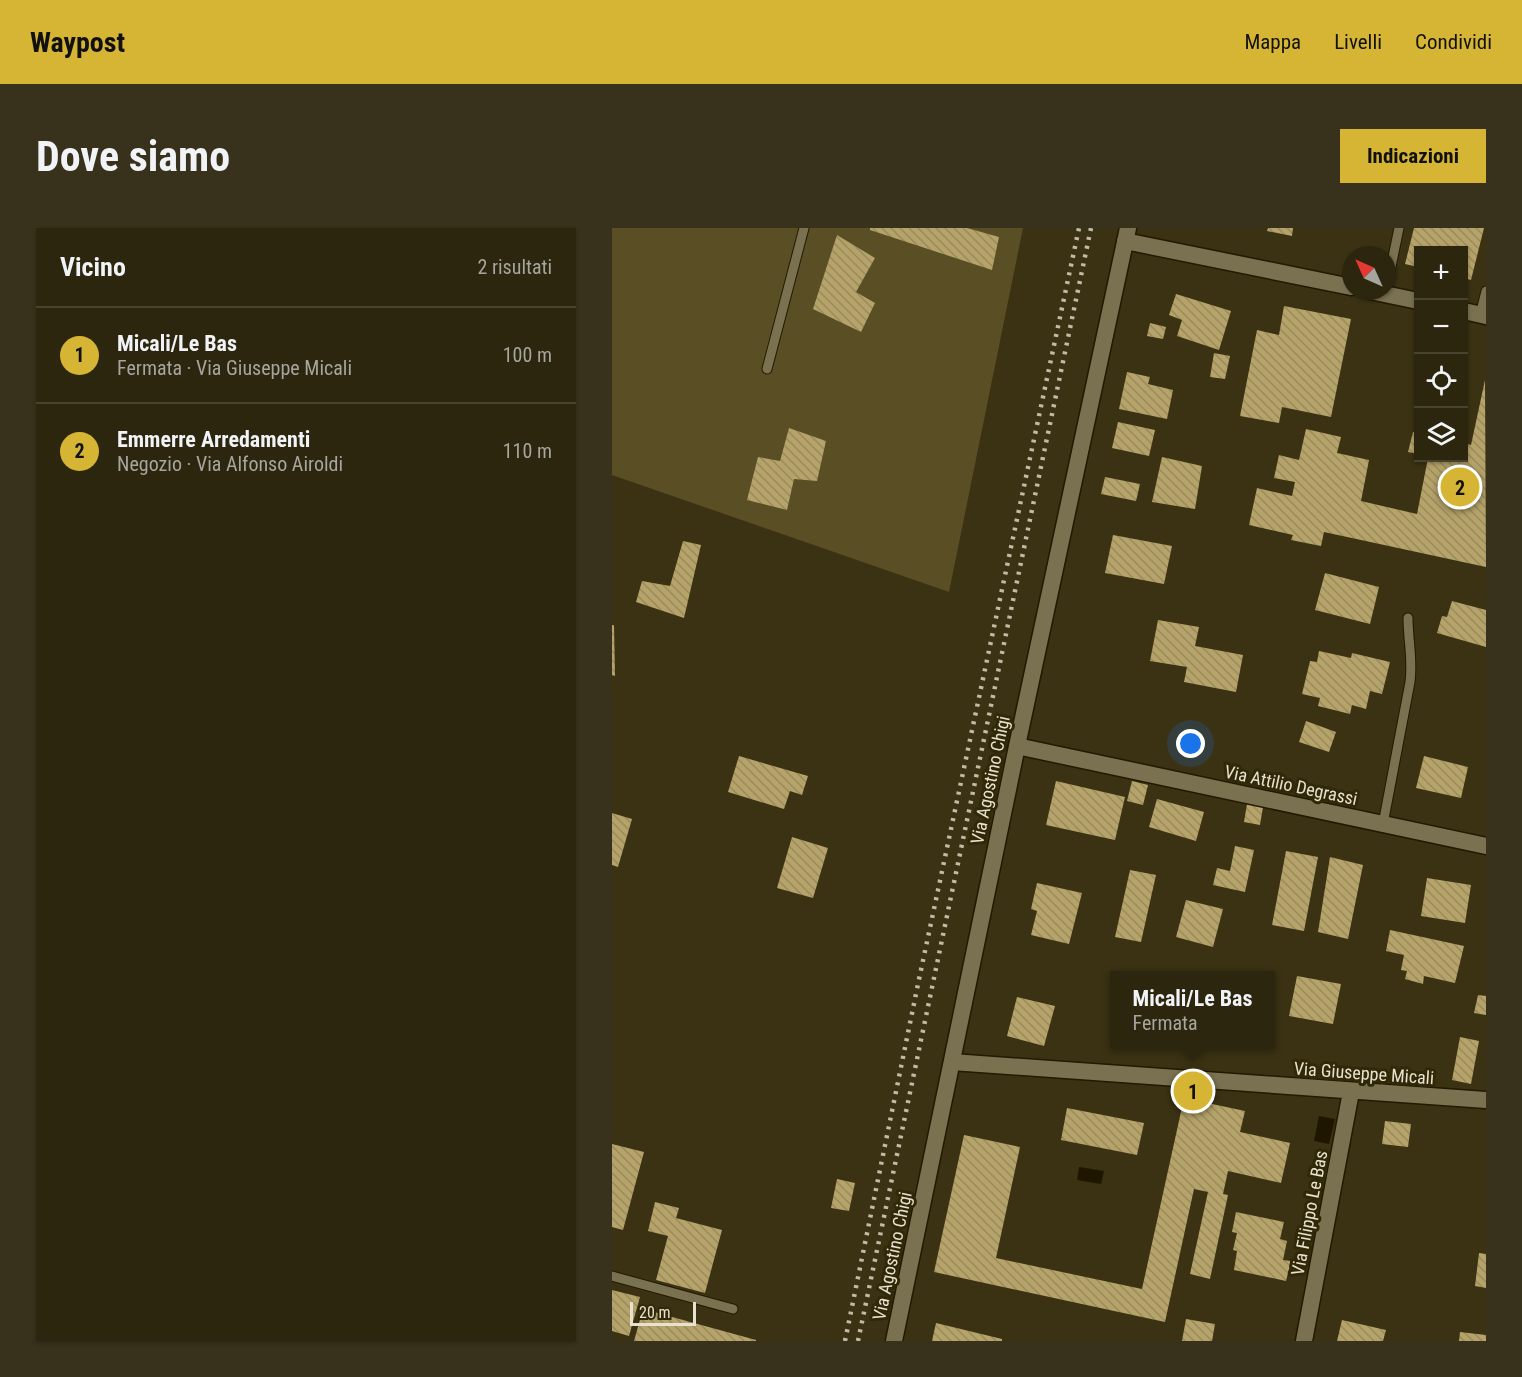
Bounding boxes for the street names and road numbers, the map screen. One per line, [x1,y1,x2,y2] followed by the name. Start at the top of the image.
[966,714,1014,846] street label: Via Agostino Chigi
[1223,761,1359,809] street label: Via Attilio Degrassi
[1293,1058,1435,1088] street label: Via Giuseppe Micali
[1287,1149,1331,1277] street label: Via Filippo Le Bas
[868,1190,916,1322] street label: Via Agostino Chigi

